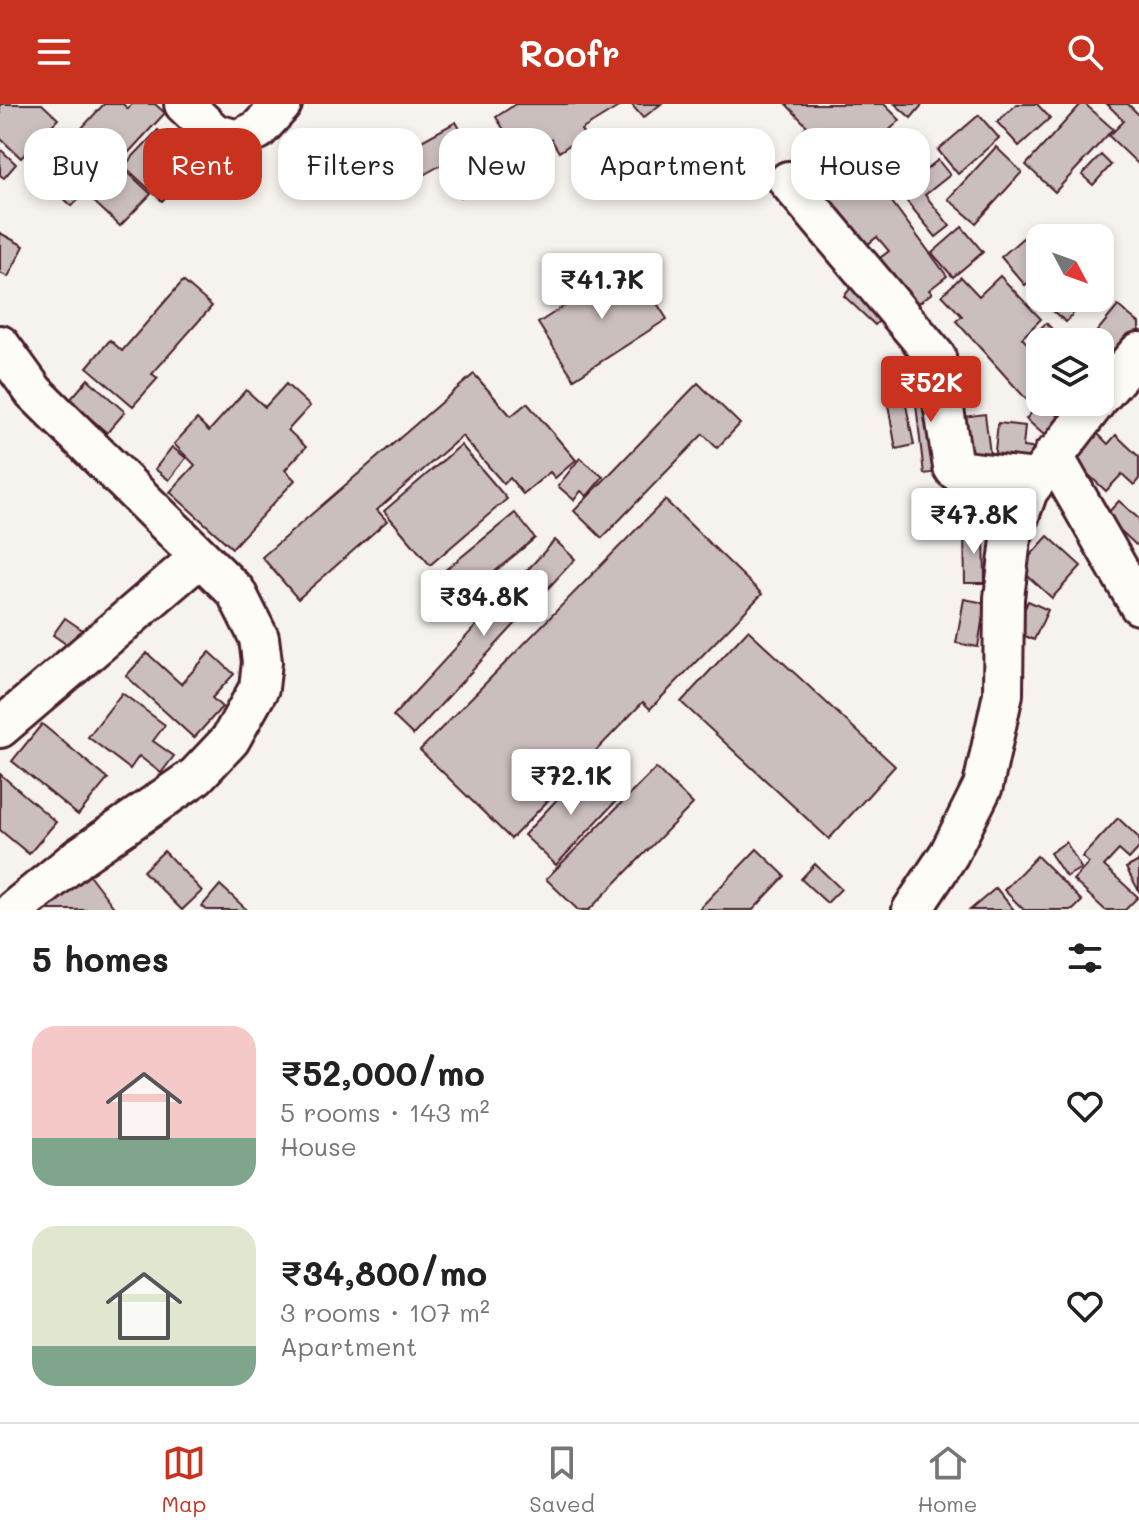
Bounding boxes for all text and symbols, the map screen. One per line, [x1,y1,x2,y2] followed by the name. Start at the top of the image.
[519,29,620,76] text: Roofr
[32,30,76,74] icon: menu
[1063,30,1107,74] icon: search
[24,128,127,200] chip: Buy
[143,128,262,200] chip: Rent
[278,128,423,200] chip: Filters
[439,128,555,200] chip: New
[571,128,775,200] chip: Apartment
[791,128,930,200] chip: House
[1026,224,1114,312] north arrow
[1026,224,1114,416] map controls
[537,253,667,321] pin: ₹41.7K
[560,262,644,296] text: ₹41.7K
[1026,328,1114,416] button: layers
[884,356,978,424] pin: ₹52K
[899,365,963,399] text: ₹52K
[909,488,1039,556] pin: ₹47.8K
[929,497,1019,531] text: ₹47.8K
[419,570,549,638] pin: ₹34.8K
[439,579,529,613] text: ₹34.8K
[506,749,636,817] pin: ₹72.1K
[530,758,612,792] text: ₹72.1K
[32,936,169,981] text: 5 homes
[1063,936,1107,980] icon: filters
[280,1050,485,1095] text: ₹52,000/mo
[96,1058,192,1154] icon: home
[1063,1084,1107,1128] icon: heart
[280,1095,490,1129] text: 5 rooms · 143 m²
[280,1129,357,1163] text: House
[280,1250,487,1295] text: ₹34,800/mo
[96,1258,192,1354] icon: home
[1063,1284,1107,1328] icon: heart
[280,1295,490,1329] text: 3 rooms · 107 m²
[280,1329,417,1363] text: Apartment
[161,1441,206,1518] tab: Map
[529,1441,595,1518] tab: Saved
[918,1441,977,1518] tab: Home

